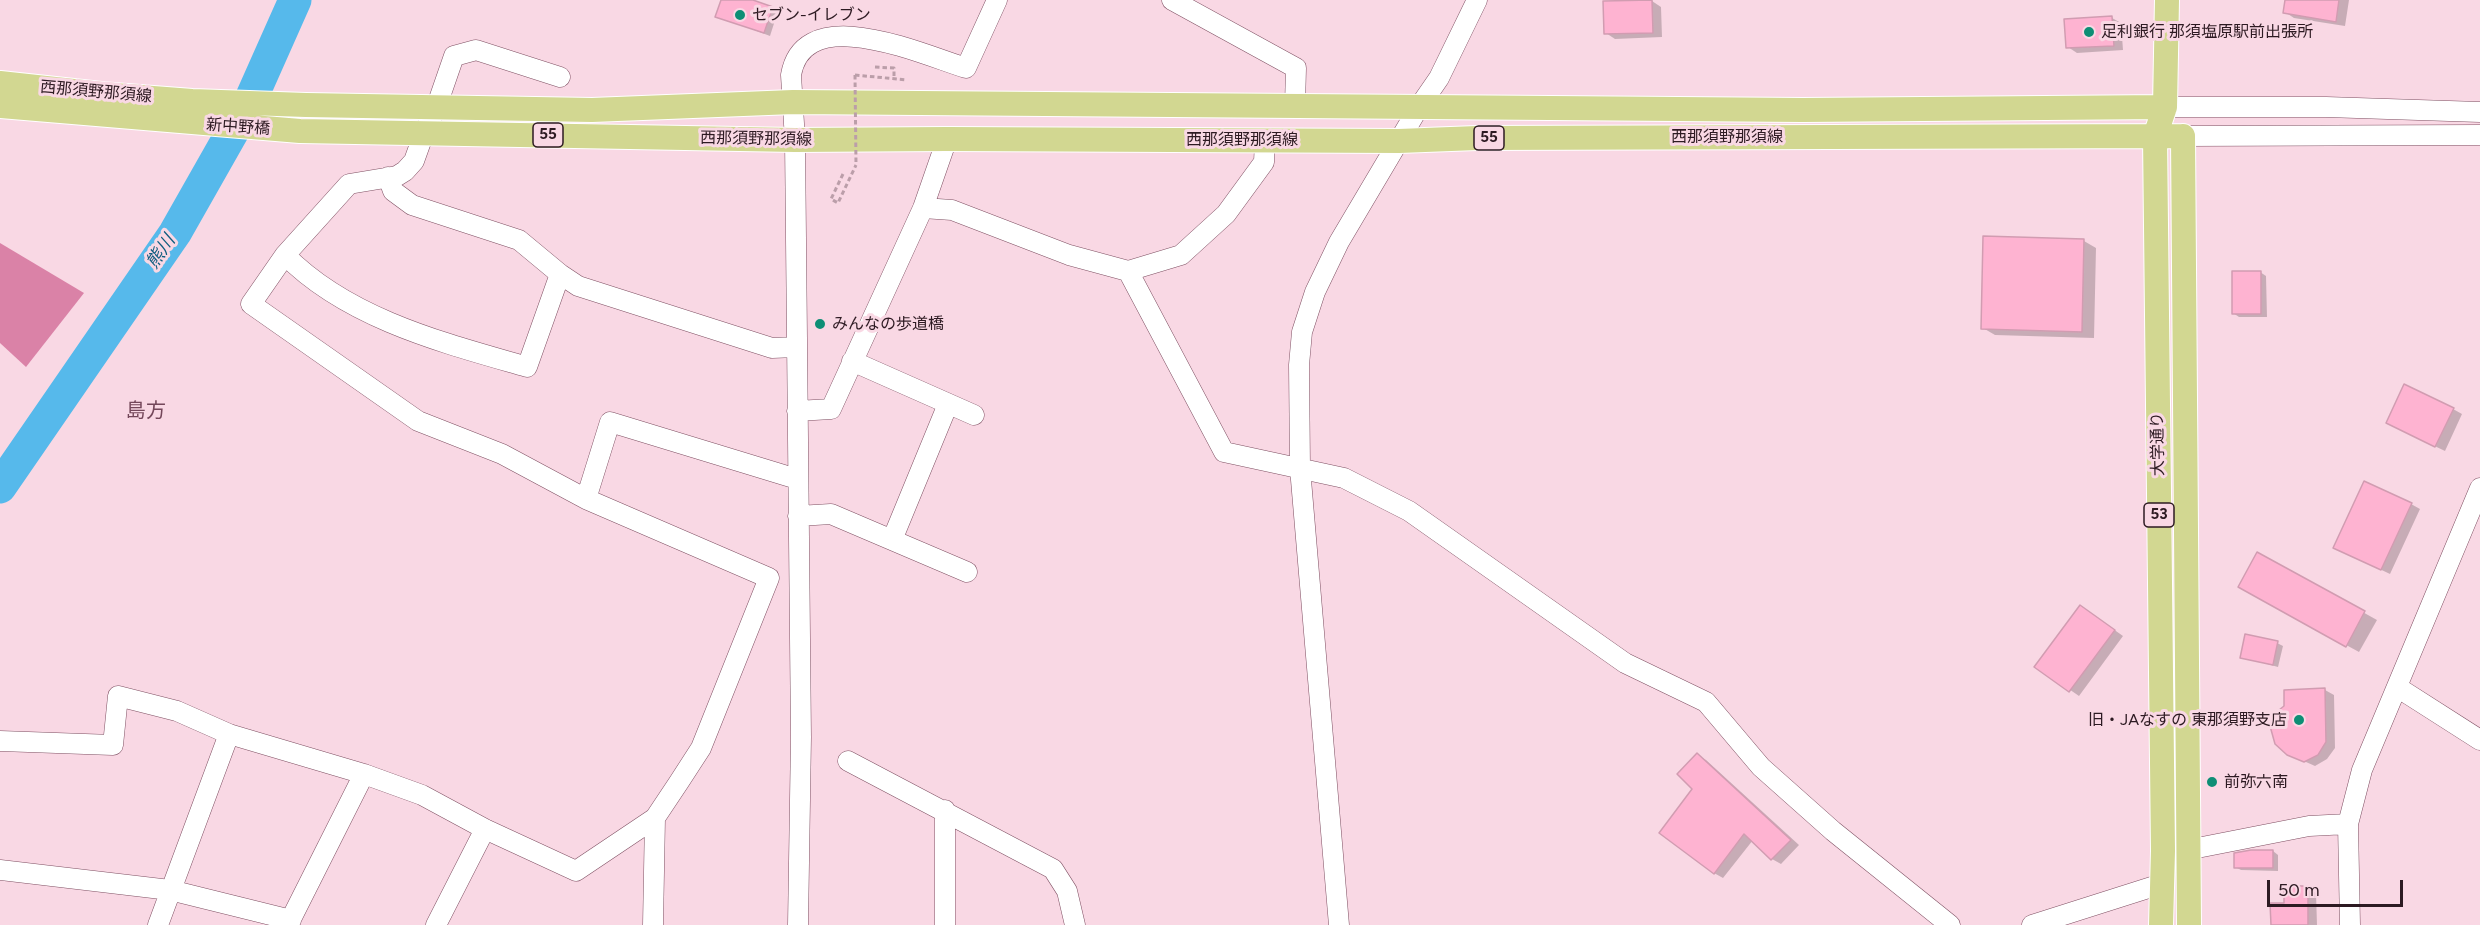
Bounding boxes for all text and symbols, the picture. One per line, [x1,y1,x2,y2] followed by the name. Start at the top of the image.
[752,5,871,25] place label: セブン-イレブン
[733,8,747,22] marker: セブン-イレブン
[2101,22,2313,42] place label: 足利銀行 那須塩原駅前出張所
[2082,25,2096,39] marker: 足利銀行 那須塩原駅前出張所
[39,78,153,106] street label: 西那須野那須線
[205,115,271,139] street label: 新中野橋
[533,123,563,147] road number: 55
[1474,126,1504,150] road number: 55
[1671,127,1783,147] street label: 西那須野那須線
[700,128,812,150] street label: 西那須野那須線
[1186,130,1298,150] street label: 西那須野那須線
[142,231,180,273] water label: 熊川
[832,314,944,334] place label: みんなの歩道橋
[813,317,827,331] marker: みんなの歩道橋
[126,399,166,423] district label: 島方
[2148,412,2168,476] street label: 大学通り
[2144,503,2174,527] road number: 53
[2088,710,2287,730] place label: 旧・JAなすの 東那須野支店
[2292,713,2306,727] marker: 旧・JAなすの 東那須野支店
[2224,772,2288,792] place label: 前弥六南
[2205,775,2219,789] marker: 前弥六南
[2270,868,2406,906] scale bar
[2278,879,2320,901] text: 50 m

